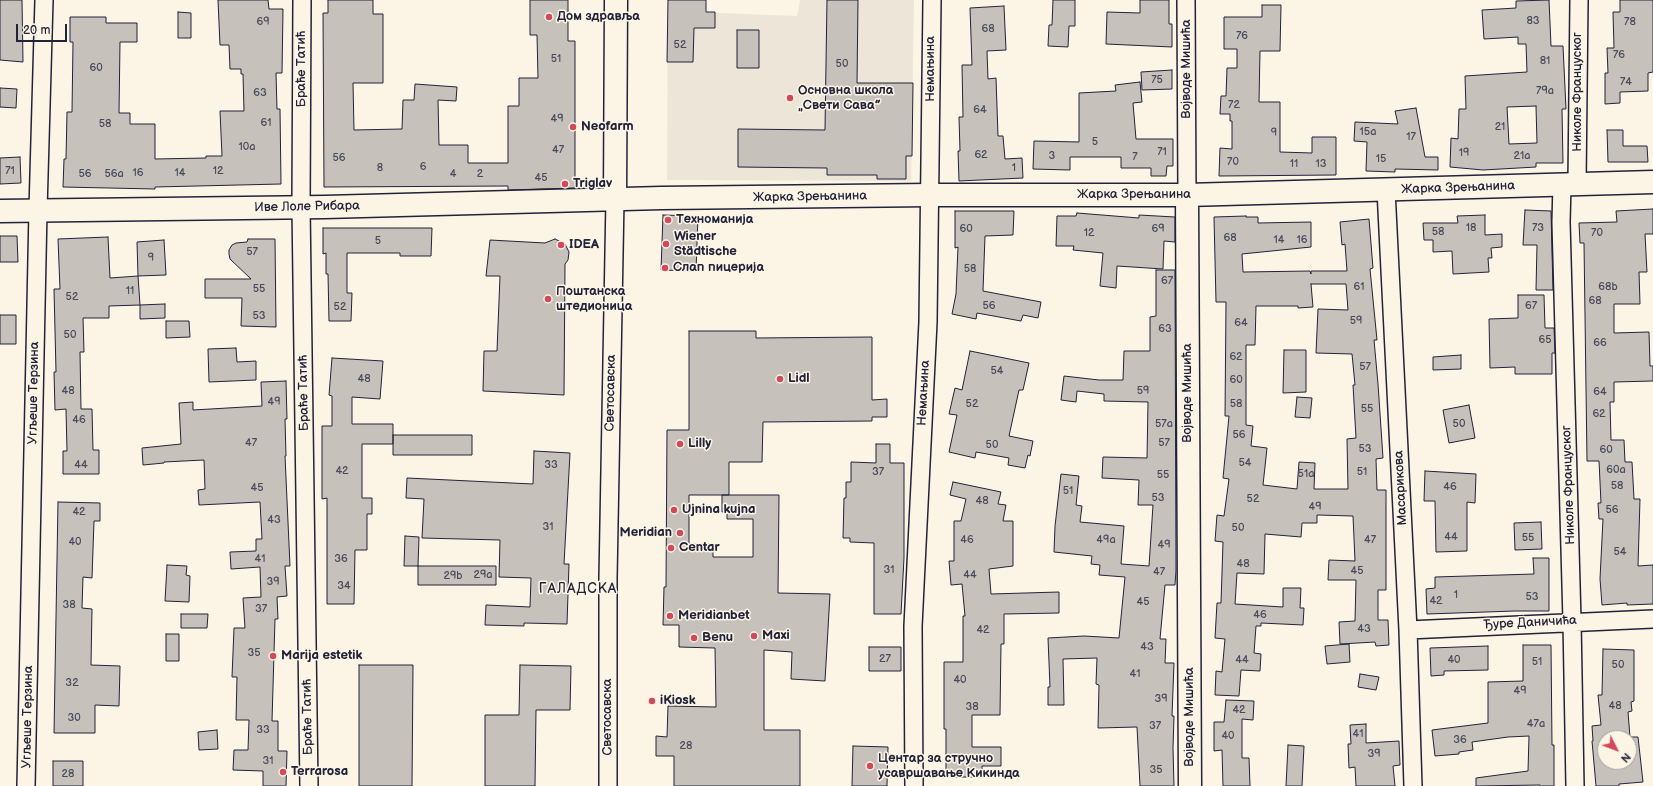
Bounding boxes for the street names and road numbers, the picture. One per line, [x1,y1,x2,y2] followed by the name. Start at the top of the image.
[1179,19,1195,119] street label: Војводе Мишића
[294,31,310,107] street label: Браће Татић
[1570,32,1586,152] street label: Николе Француског
[923,36,939,102] street label: Немањина
[1401,178,1515,198] street label: Жарка Зрењанина
[1077,187,1191,203] street label: Жарка Зрењанина
[753,188,867,206] street label: Жарка Зрењанина
[254,198,360,216] street label: Иве Лоле Рибара
[25,341,43,445] street label: Угљеше Терзина
[1180,343,1196,443] street label: Војводе Мишића
[603,354,619,432] street label: Светосавска
[296,355,312,431] street label: Браће Татић
[914,360,934,426] street label: Немањина
[1559,425,1579,545] street label: Николе Француског
[1391,450,1411,526] street label: Масарикова
[1483,613,1577,633] street label: Ђуре Даничића
[19,665,37,769] street label: Угљеше Терзина
[1182,667,1198,767] street label: Војводе Мишића
[600,678,616,756] street label: Светосавска
[300,679,316,755] street label: Браће Татић

